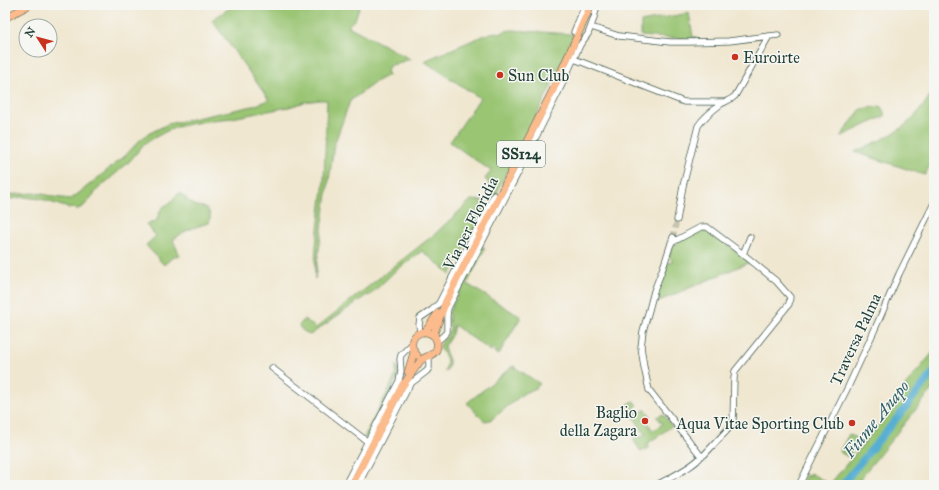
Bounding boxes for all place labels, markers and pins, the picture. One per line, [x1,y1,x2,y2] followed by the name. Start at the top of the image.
[743,48,800,67] place label: Euroirte
[730,52,740,62] marker: Euroirte
[508,66,570,85] place label: Sun Club
[495,70,505,80] marker: Sun Club
[560,403,637,441] place label: Baglio della Zagara
[676,414,844,434] place label: Aqua Vitae Sporting Club
[640,416,650,426] marker: Baglio della Zagara
[847,418,857,428] marker: Aqua Vitae Sporting Club

